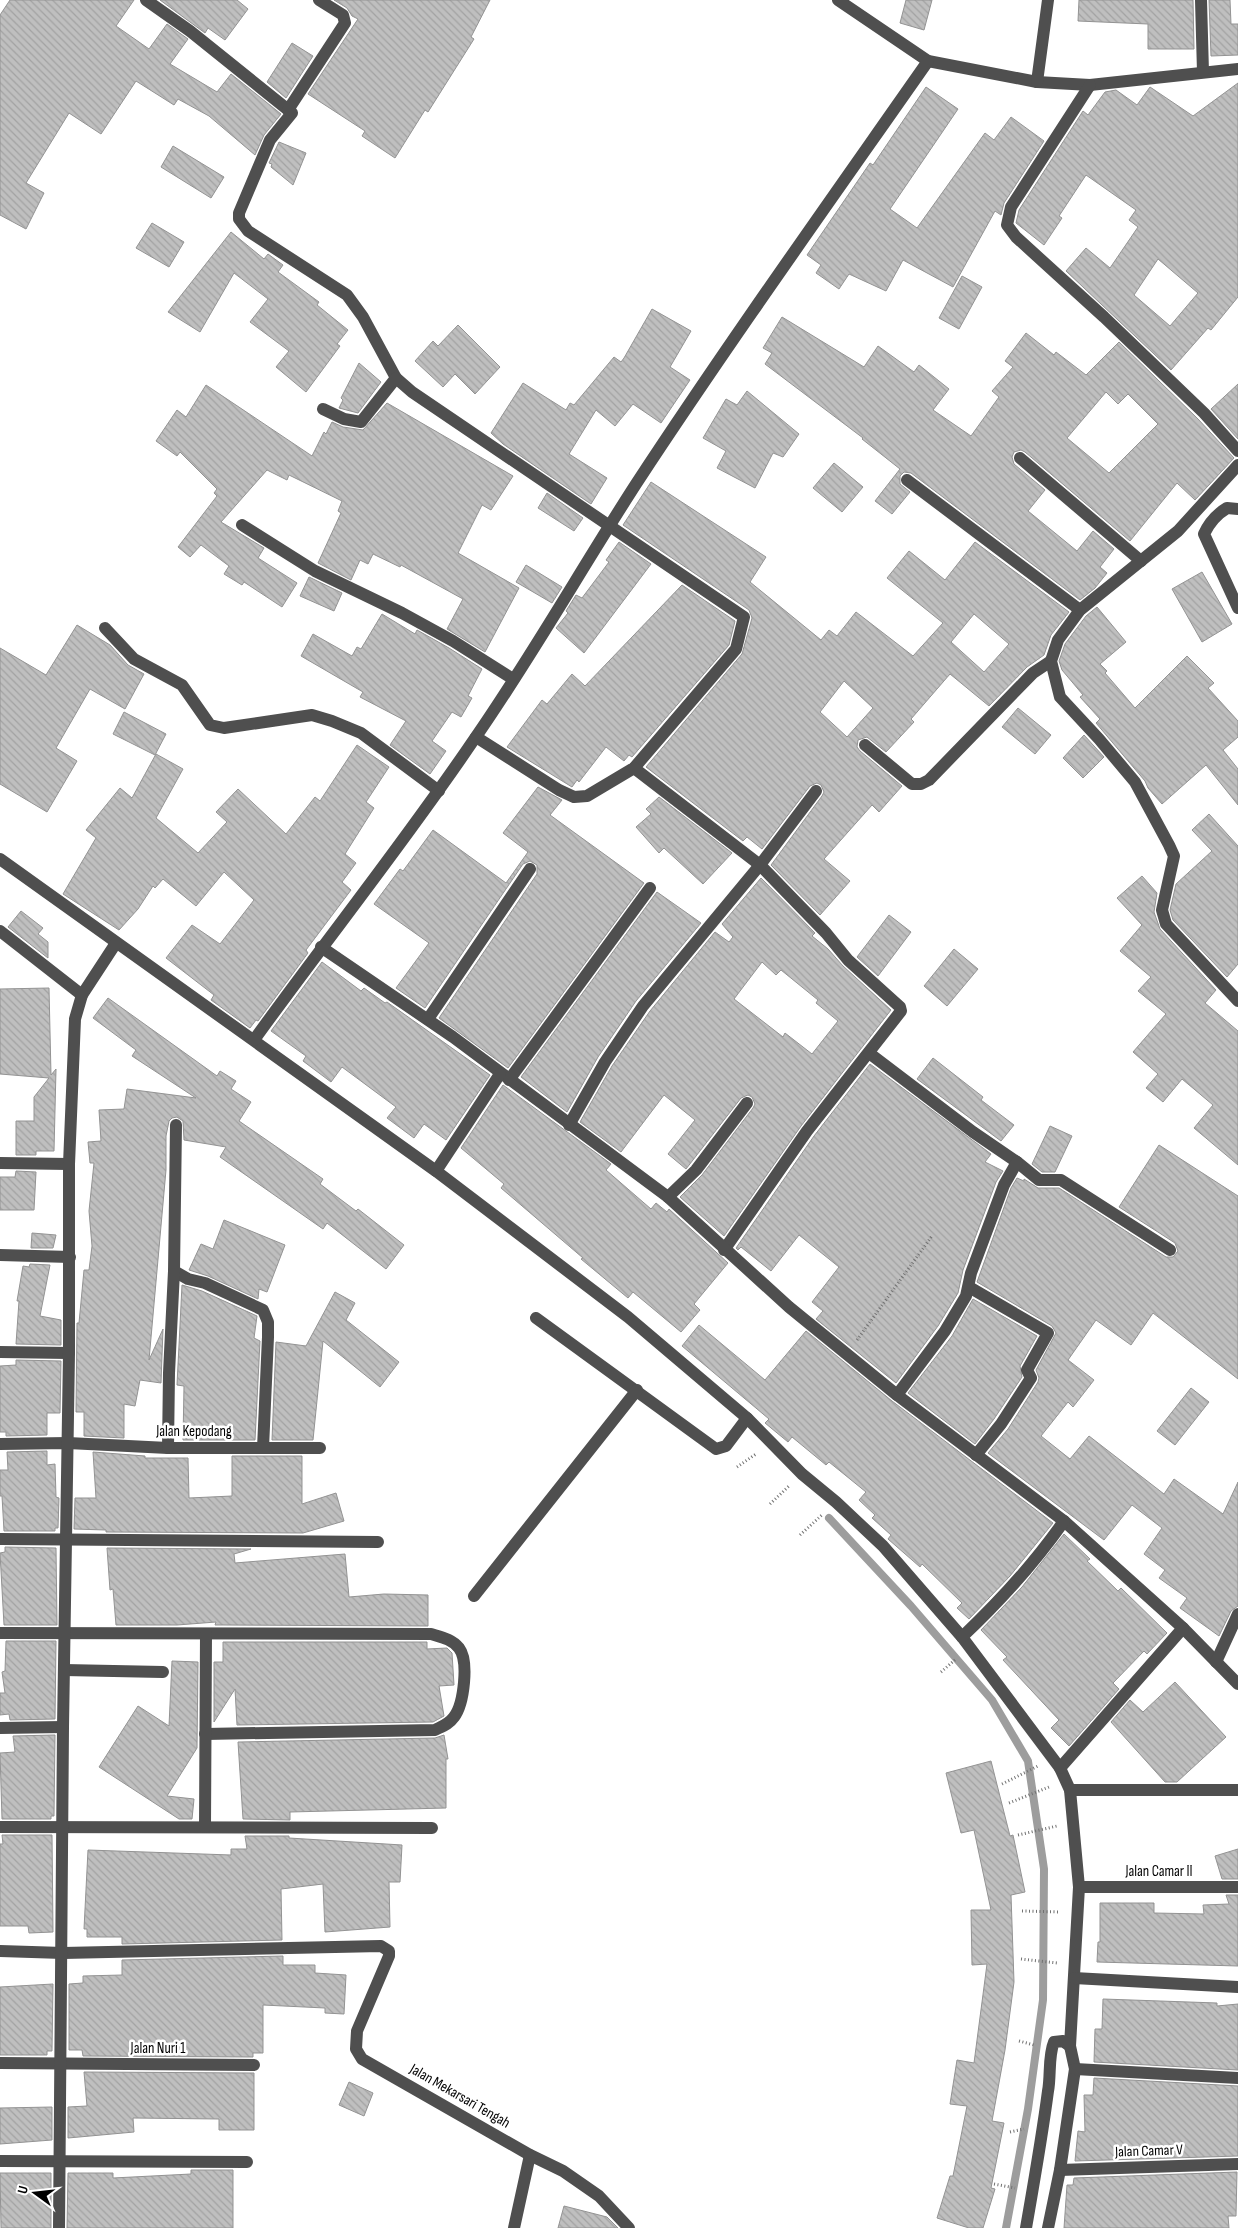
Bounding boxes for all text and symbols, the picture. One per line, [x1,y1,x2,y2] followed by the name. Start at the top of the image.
[155,1422,232,1441] street label: Jalan Kepodang
[1124,1862,1193,1881] street label: Jalan Camar II
[130,2039,186,2058] street label: Jalan Nuri 1
[406,2059,514,2132] street label: Jalan Mekarsari Tengah
[1114,2140,1183,2162] street label: Jalan Camar V
[10,2168,60,2218] north arrow
[14,2184,32,2195] text: U

